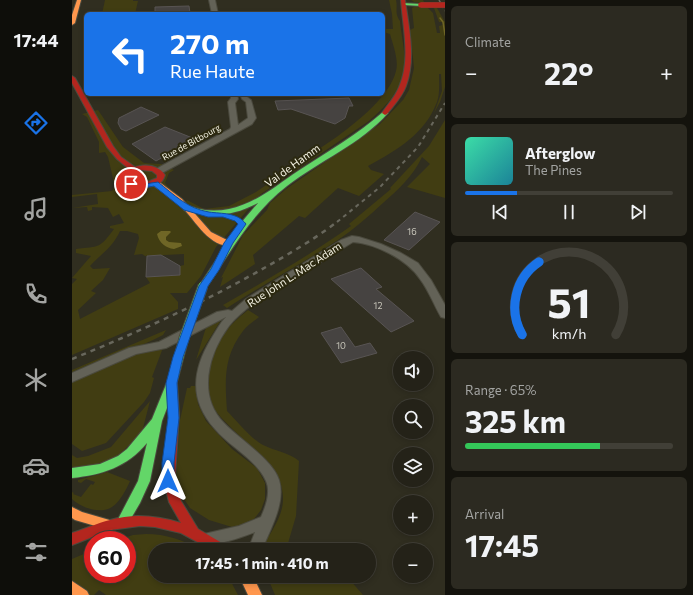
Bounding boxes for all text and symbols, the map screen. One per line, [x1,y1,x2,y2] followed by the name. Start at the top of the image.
[170,26,249,60] text: 270 m
[104,28,156,80] icon: left
[14,29,58,51] text: 17:44
[465,34,511,50] text: Climate
[544,54,594,91] text: 22°
[465,59,478,86] text: −
[660,59,673,86] text: +
[170,60,255,82] text: Rue Haute
[22,109,50,137] icon: directions
[160,121,222,163] street label: Rue de Bitbourg
[262,141,322,189] street label: Val de Hamm
[525,144,595,162] text: Afterglow
[525,162,582,178] text: The Pines
[114,167,148,201] pin
[120,173,142,195] icon: arrive
[22,195,50,223] icon: music
[489,201,511,223] icon: previous
[558,201,580,223] icon: pause
[627,201,649,223] icon: next
[407,226,417,237] house number: 16
[244,239,344,310] street label: Rue John L. Mac Adam
[547,276,591,327] text: 51
[22,280,50,308] icon: phone
[374,300,382,311] house number: 12
[552,324,586,342] text: km/h
[336,340,346,351] house number: 10
[393,351,433,583] map controls
[393,351,433,391] button: sound
[22,366,50,394] icon: climate
[465,382,537,398] text: Range · 65%
[393,399,433,439] button: search
[465,402,566,439] text: 325 km
[393,447,433,487] button: layers
[22,452,50,480] icon: car
[147,460,189,502] position arrow
[393,495,433,535] button: +
[465,506,504,522] text: Arrival
[465,526,539,563] text: 17:45
[84,531,136,583] speed limit sign: 60
[22,538,50,566] icon: filters
[393,543,433,583] button: −
[195,554,329,572] text: 17:45 · 1 min · 410 m

